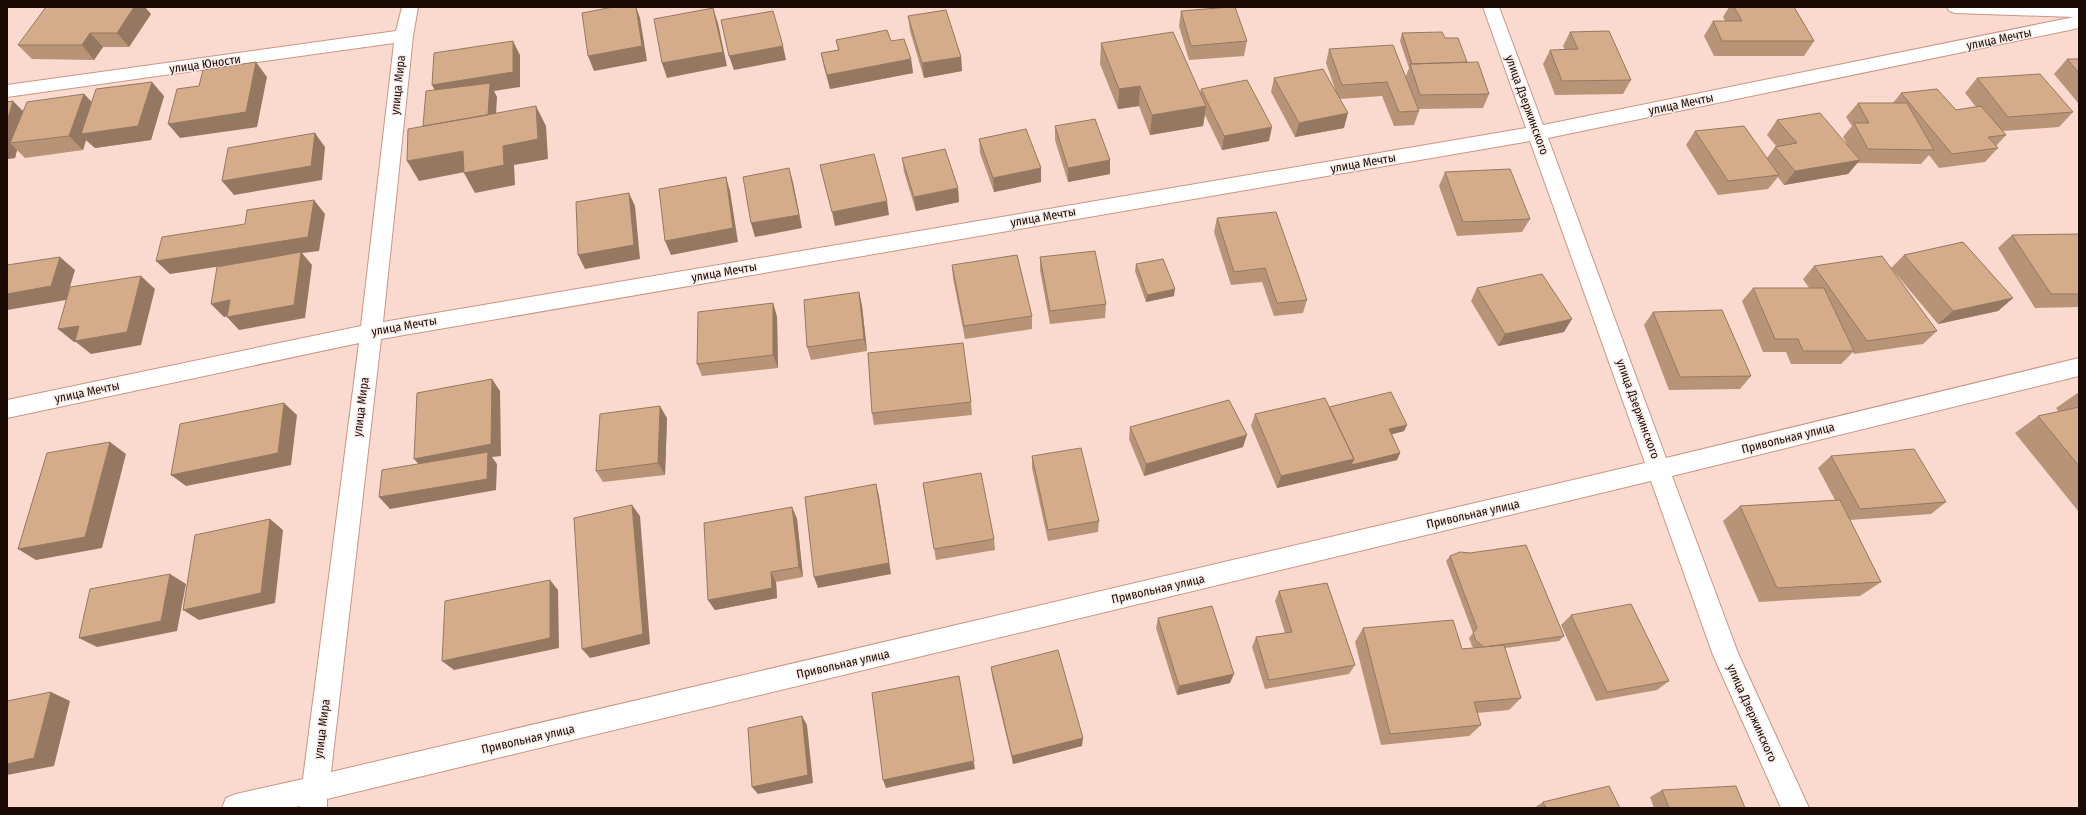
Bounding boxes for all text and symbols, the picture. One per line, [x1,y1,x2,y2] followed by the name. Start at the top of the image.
[1965,25,2033,53] street label: улица Мечты
[168,52,242,76] street label: улица Юности
[1502,53,1552,157] street label: улица Дзержинского
[388,54,408,116] street label: улица Мира
[1647,90,1715,118] street label: улица Мечты
[1329,150,1397,176] street label: улица Мечты
[1009,204,1077,230] street label: улица Мечты
[690,259,758,285] street label: улица Мечты
[370,313,438,339] street label: улица Мечты
[1613,357,1663,461] street label: улица Дзержинского
[350,376,372,438] street label: улица Мира
[53,378,121,406] street label: улица Мечты
[1740,420,1836,456] street label: Привольная улица
[1425,496,1521,532] street label: Привольная улица
[1110,571,1206,607] street label: Привольная улица
[795,646,891,682] street label: Привольная улица
[1724,662,1780,764] street label: улица Дзержинского
[311,698,333,760] street label: улица Мира
[480,721,576,757] street label: Привольная улица

